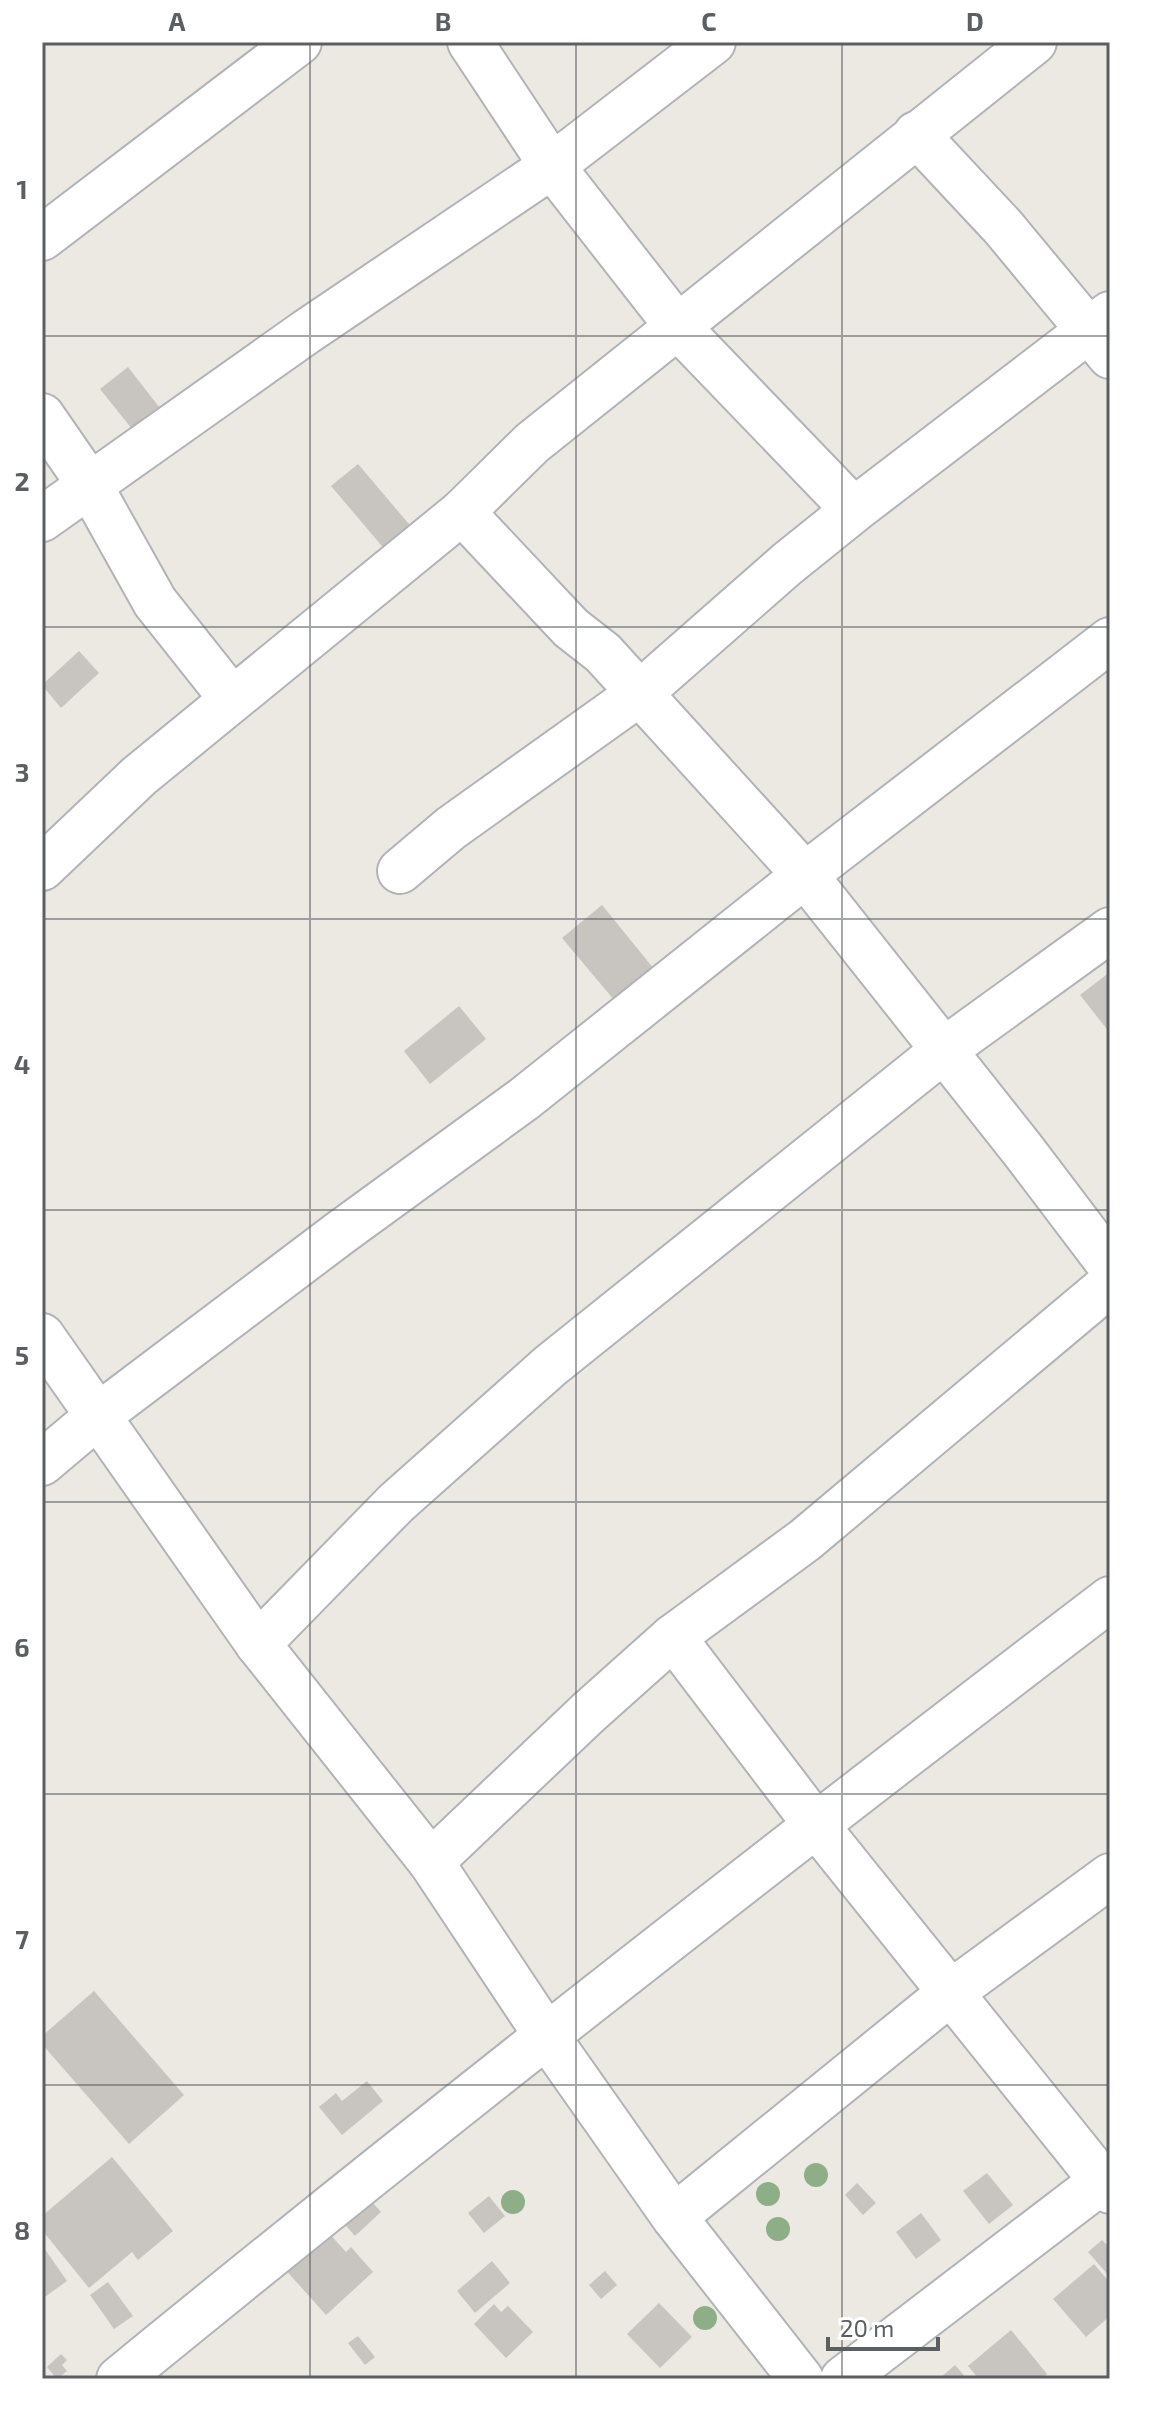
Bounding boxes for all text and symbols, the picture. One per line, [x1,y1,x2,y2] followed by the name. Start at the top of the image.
[169,5,186,36] text: A
[435,5,451,36] text: B
[701,5,717,36] text: C
[966,5,984,36] text: D
[16,173,28,204] text: 1
[14,465,30,496] text: 2
[15,756,29,787] text: 3
[14,1048,30,1079] text: 4
[15,1339,29,1370] text: 5
[14,1631,30,1662] text: 6
[15,1923,29,1954] text: 7
[14,2214,30,2245] text: 8
[828,2301,938,2351] scale bar
[840,2313,894,2342] text: 20 m

